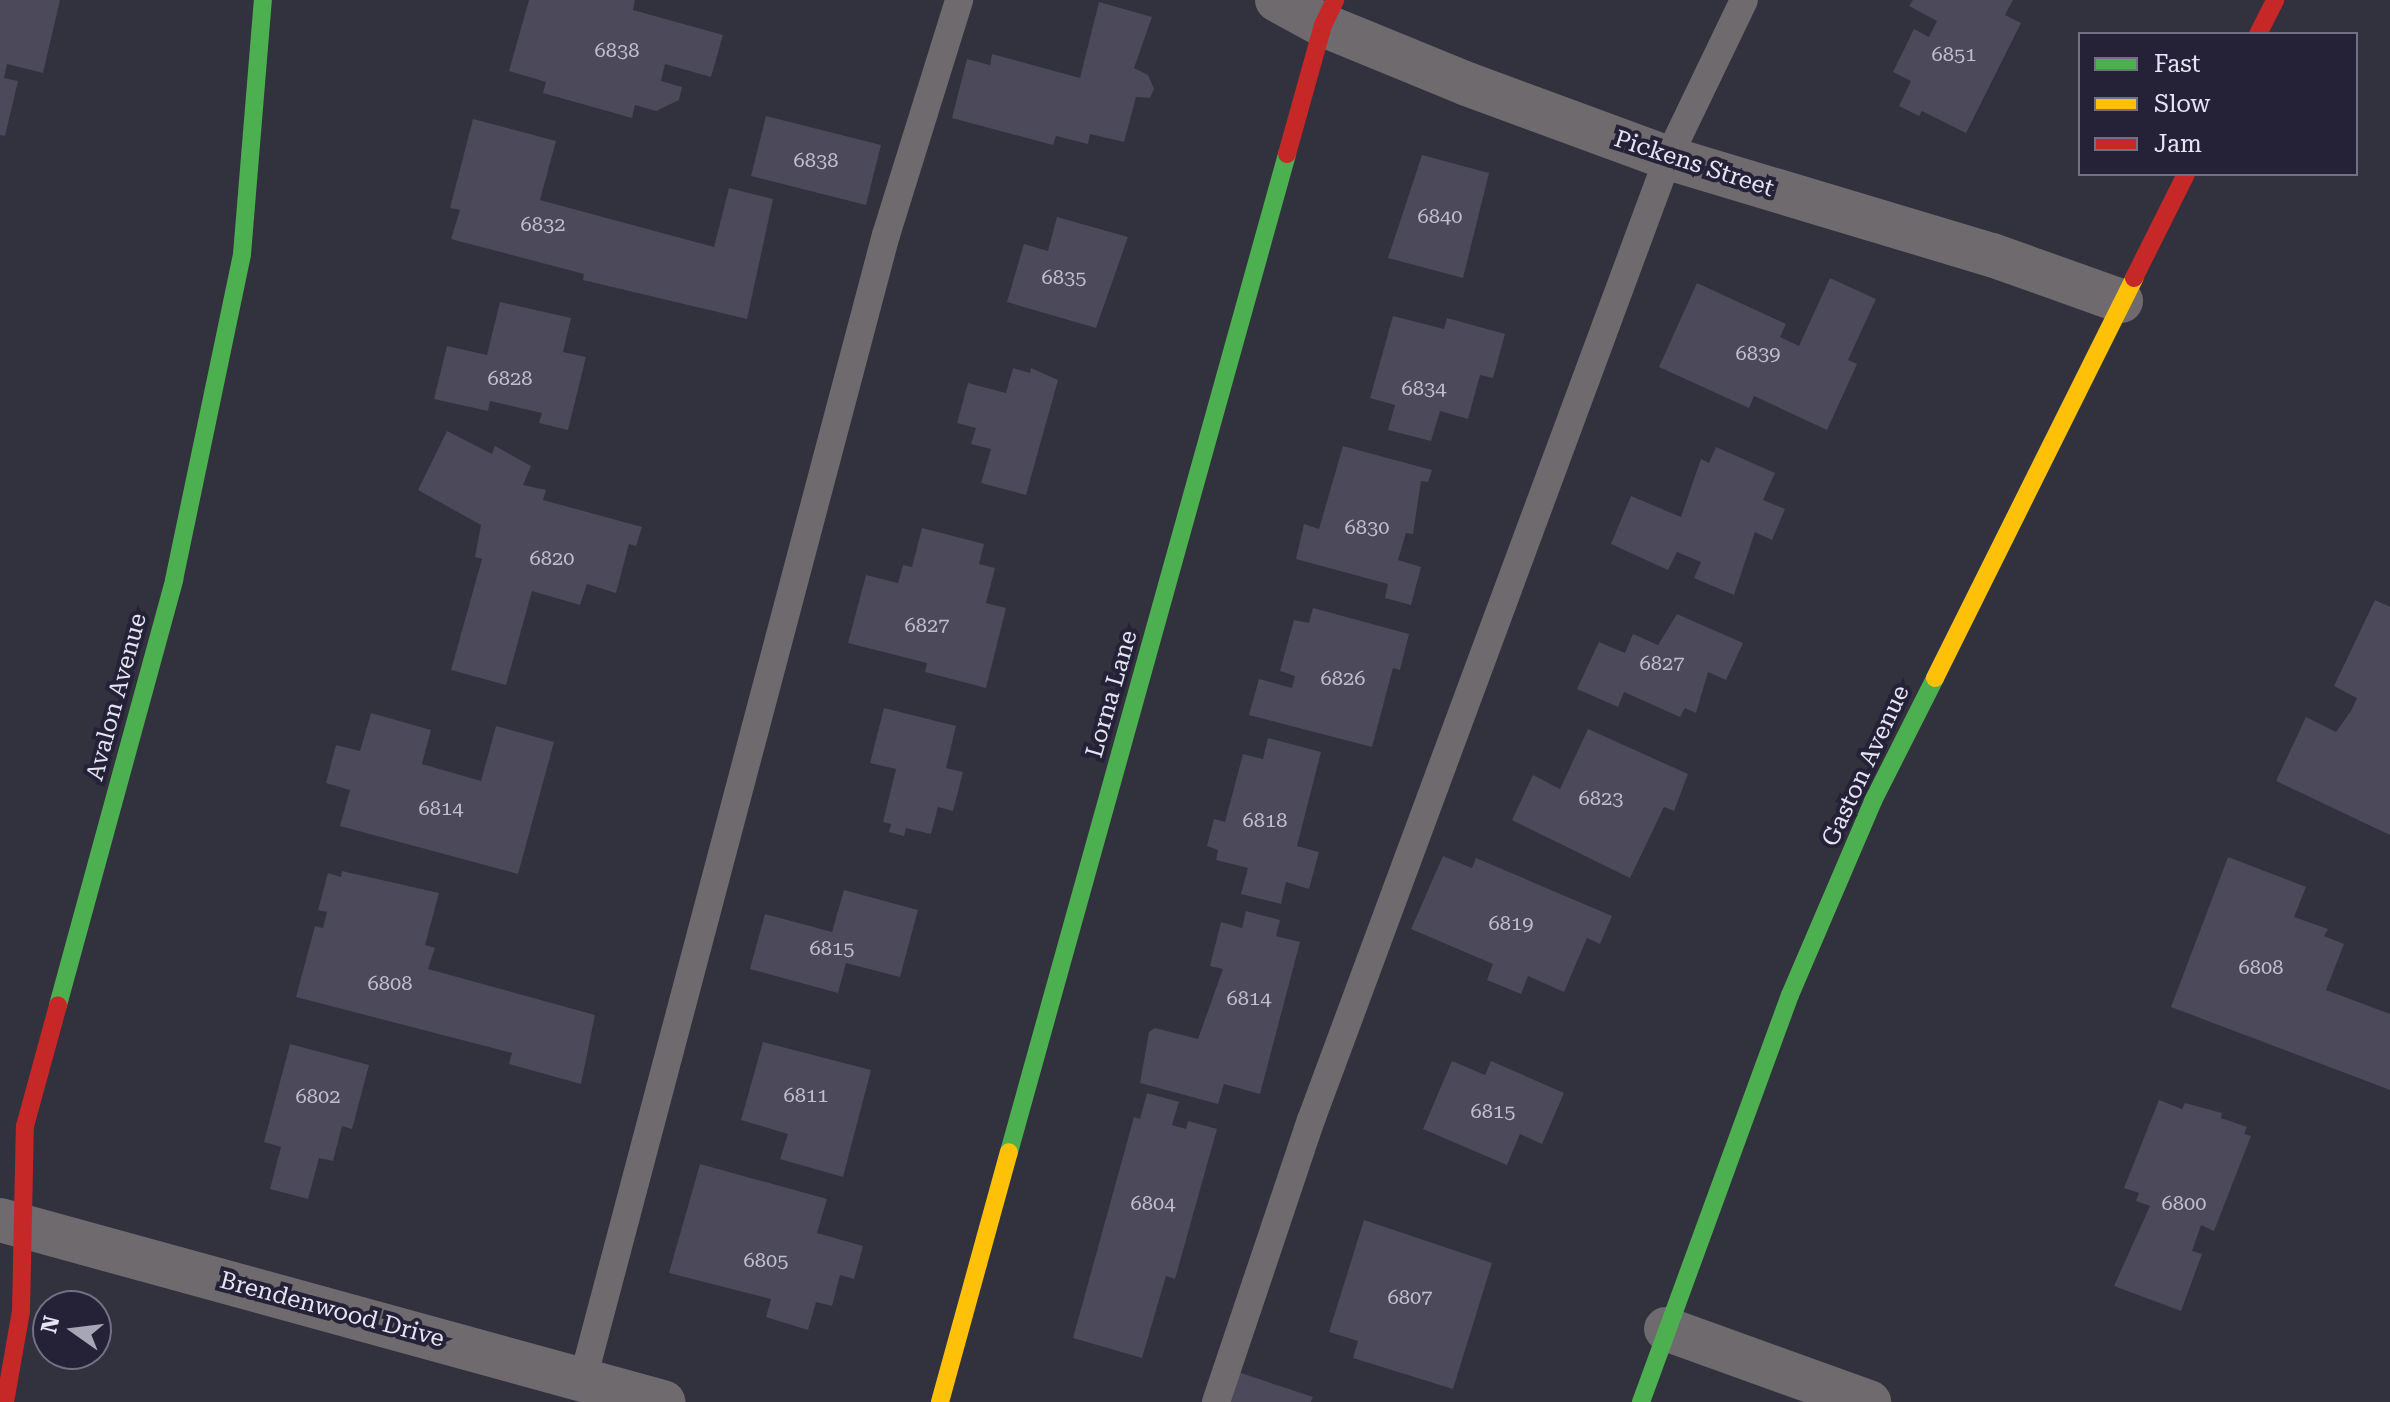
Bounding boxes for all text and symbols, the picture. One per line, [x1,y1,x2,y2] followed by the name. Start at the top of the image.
[2078,32,2358,176] legend
[595,38,639,62] house number: 6838
[1932,42,1976,66] house number: 6851
[2154,50,2201,78] text: Fast
[2154,90,2210,118] text: Slow
[1611,125,1777,203] street label: Pickens Street
[2154,130,2202,158] text: Jam
[794,148,838,172] house number: 6838
[1418,204,1462,228] house number: 6840
[521,212,565,236] house number: 6832
[1042,265,1086,289] house number: 6835
[1736,341,1780,365] house number: 6839
[488,366,532,390] house number: 6828
[1402,376,1446,400] house number: 6834
[1345,515,1389,539] house number: 6830
[530,546,574,570] house number: 6820
[81,610,153,784] street label: Avalon Avenue
[905,613,949,637] house number: 6827
[1080,627,1144,761] street label: Lorna Lane
[1640,651,1684,675] house number: 6827
[1321,666,1365,690] house number: 6826
[1816,681,1916,851] street label: Gaston Avenue
[1579,786,1623,810] house number: 6823
[419,796,463,820] house number: 6814
[1243,808,1287,832] house number: 6818
[1489,911,1533,935] house number: 6819
[810,936,854,960] house number: 6815
[2239,955,2283,979] house number: 6808
[368,971,412,995] house number: 6808
[1227,986,1271,1010] house number: 6814
[784,1083,828,1107] house number: 6811
[296,1084,340,1108] house number: 6802
[1471,1099,1515,1123] house number: 6815
[1131,1191,1175,1215] house number: 6804
[2162,1191,2206,1215] house number: 6800
[744,1248,788,1272] house number: 6805
[217,1266,447,1354] street label: Brendenwood Drive
[1388,1285,1432,1309] house number: 6807
[32,1290,112,1370] north arrow
[36,1313,64,1336] text: N

